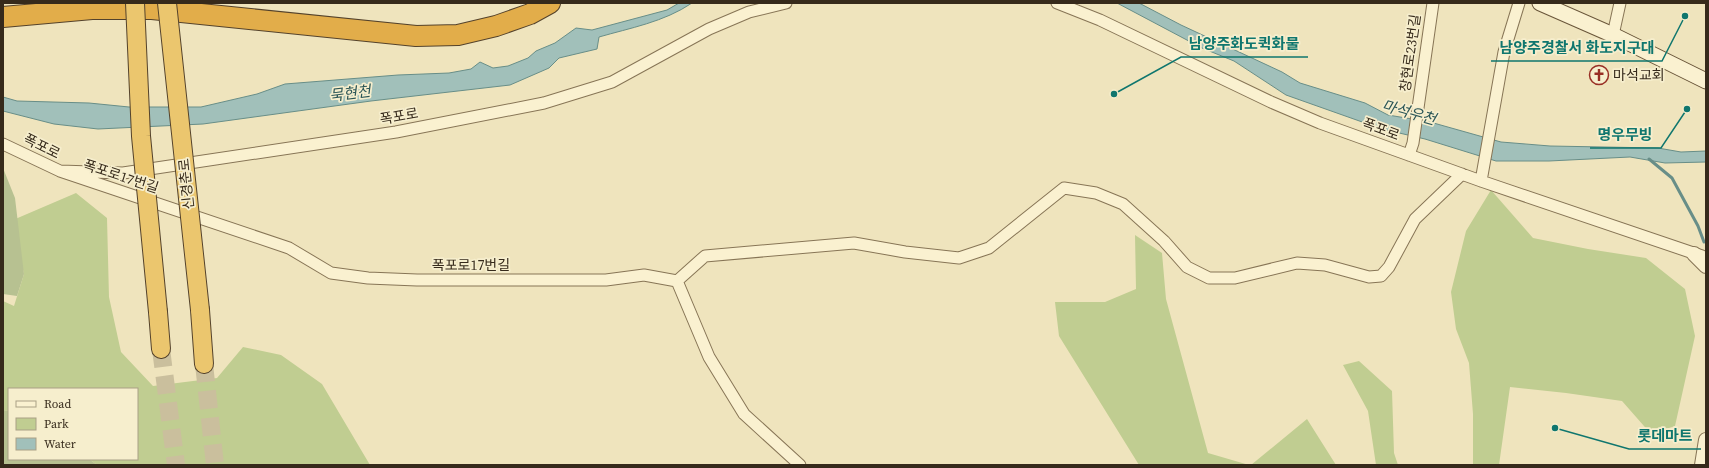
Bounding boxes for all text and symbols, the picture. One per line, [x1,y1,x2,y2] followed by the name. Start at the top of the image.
[1395,13,1425,93] street label: 창현로23번길
[1181,30,1308,57] callout: 남양주화도퀵화물
[1189,33,1299,54] text: 남양주화도퀵화물
[1491,34,1662,61] callout: 남양주경찰서 화도지구대
[1499,37,1655,58] text: 남양주경찰서 화도지구대
[1588,64,1610,86] church icon: 마석교회
[1613,65,1665,85] place label: 마석교회
[328,80,374,106] water label: 묵현천
[1380,94,1441,130] water label: 마석우천
[378,103,420,129] street label: 폭포로
[1359,113,1403,145] street label: 폭포로
[1590,121,1661,148] callout: 명우무빙
[1597,124,1653,145] text: 명우무빙
[20,129,64,164] street label: 폭포로
[81,154,161,198] street label: 폭포로17번길
[173,157,199,211] street label: 신경춘로
[432,255,510,275] street label: 폭포로17번길
[8,388,138,460] legend
[44,396,71,412] text: Road
[44,416,69,432] text: Park
[1629,422,1701,449] callout: 롯데마트
[1637,425,1693,446] text: 롯데마트
[44,436,76,452] text: Water

